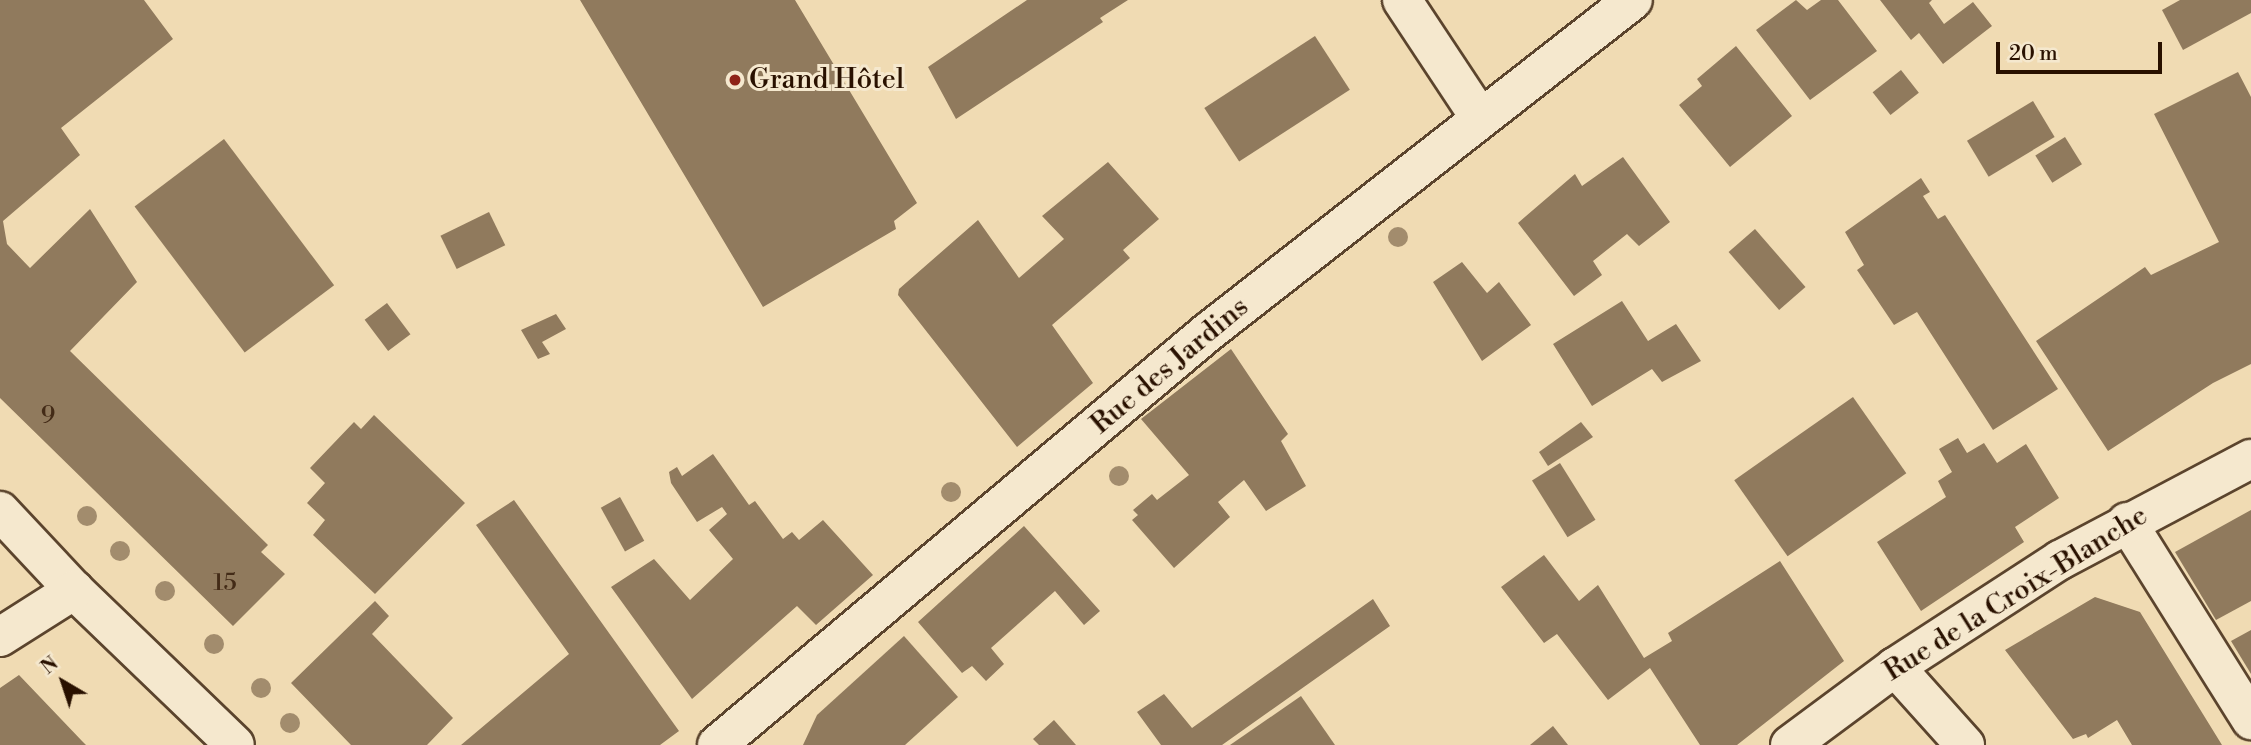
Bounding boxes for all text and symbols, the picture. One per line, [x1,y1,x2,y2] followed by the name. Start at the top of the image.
[1999,28,2165,72] scale bar
[2009,41,2058,67] text: 20 m
[749,63,904,97] place label: Grand Hôtel
[727,72,743,88] marker: Grand Hôtel
[1084,290,1256,442] street label: Rue des Jardins
[41,403,55,431] house number: 9
[1878,499,2154,689] street label: Rue de la Croix-Blanche
[213,570,237,598] house number: 15
[28,647,98,717] north arrow
[36,652,63,680] text: N

